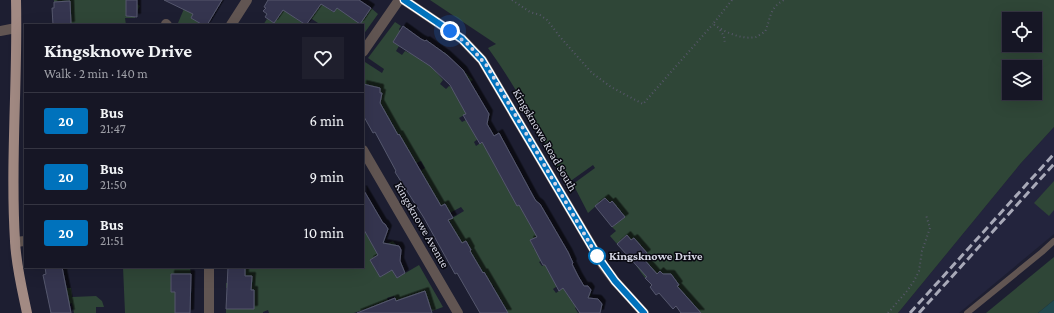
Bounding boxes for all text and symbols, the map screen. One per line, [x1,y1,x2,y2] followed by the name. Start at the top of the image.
[1002,12,1042,100] map controls
[1002,12,1042,52] button: locate
[440,21,460,41] your location
[302,37,344,79] button: heart
[44,40,192,61] text: Kingsknowe Drive
[1002,60,1042,100] button: layers
[44,66,148,81] text: Walk · 2 min · 140 m
[510,86,580,194] street label: Kingsknowe Road South
[100,105,123,121] text: Bus
[58,113,74,129] text: 20
[310,113,344,129] text: 6 min
[100,121,126,136] text: 21:47
[100,161,123,177] text: Bus
[58,169,74,185] text: 20
[310,169,344,185] text: 9 min
[100,177,127,192] text: 21:50
[392,180,452,270] street label: Kingsknowe Avenue
[100,217,123,233] text: Bus
[58,225,74,241] text: 20
[304,225,344,241] text: 10 min
[100,233,124,248] text: 21:51
[588,247,606,265] marker: Kingsknowe Drive
[609,249,703,263] place label: Kingsknowe Drive

